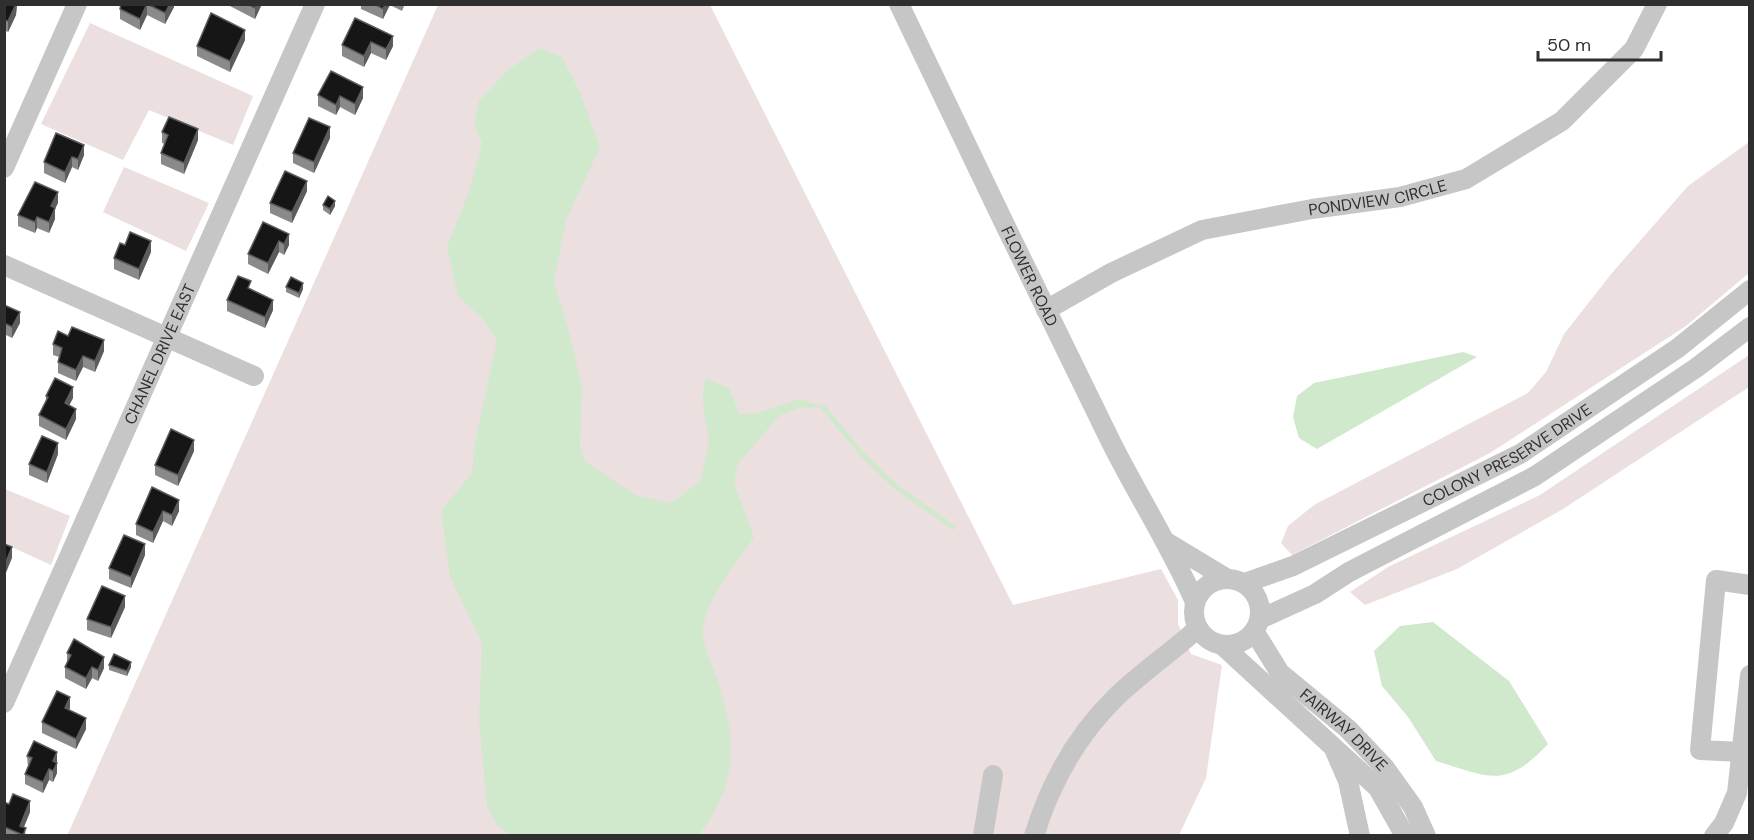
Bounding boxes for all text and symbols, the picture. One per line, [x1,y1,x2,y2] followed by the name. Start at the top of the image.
[1538,24,1661,62] scale bar
[1547,33,1591,57] text: 50 m
[1307,175,1449,220] street label: PONDVIEW CIRCLE
[996,223,1063,330] street label: FLOWER ROAD
[119,281,200,428] street label: CHANEL DRIVE EAST
[1419,399,1596,512] street label: COLONY PRESERVE DRIVE
[1296,684,1392,776] street label: FAIRWAY DRIVE

